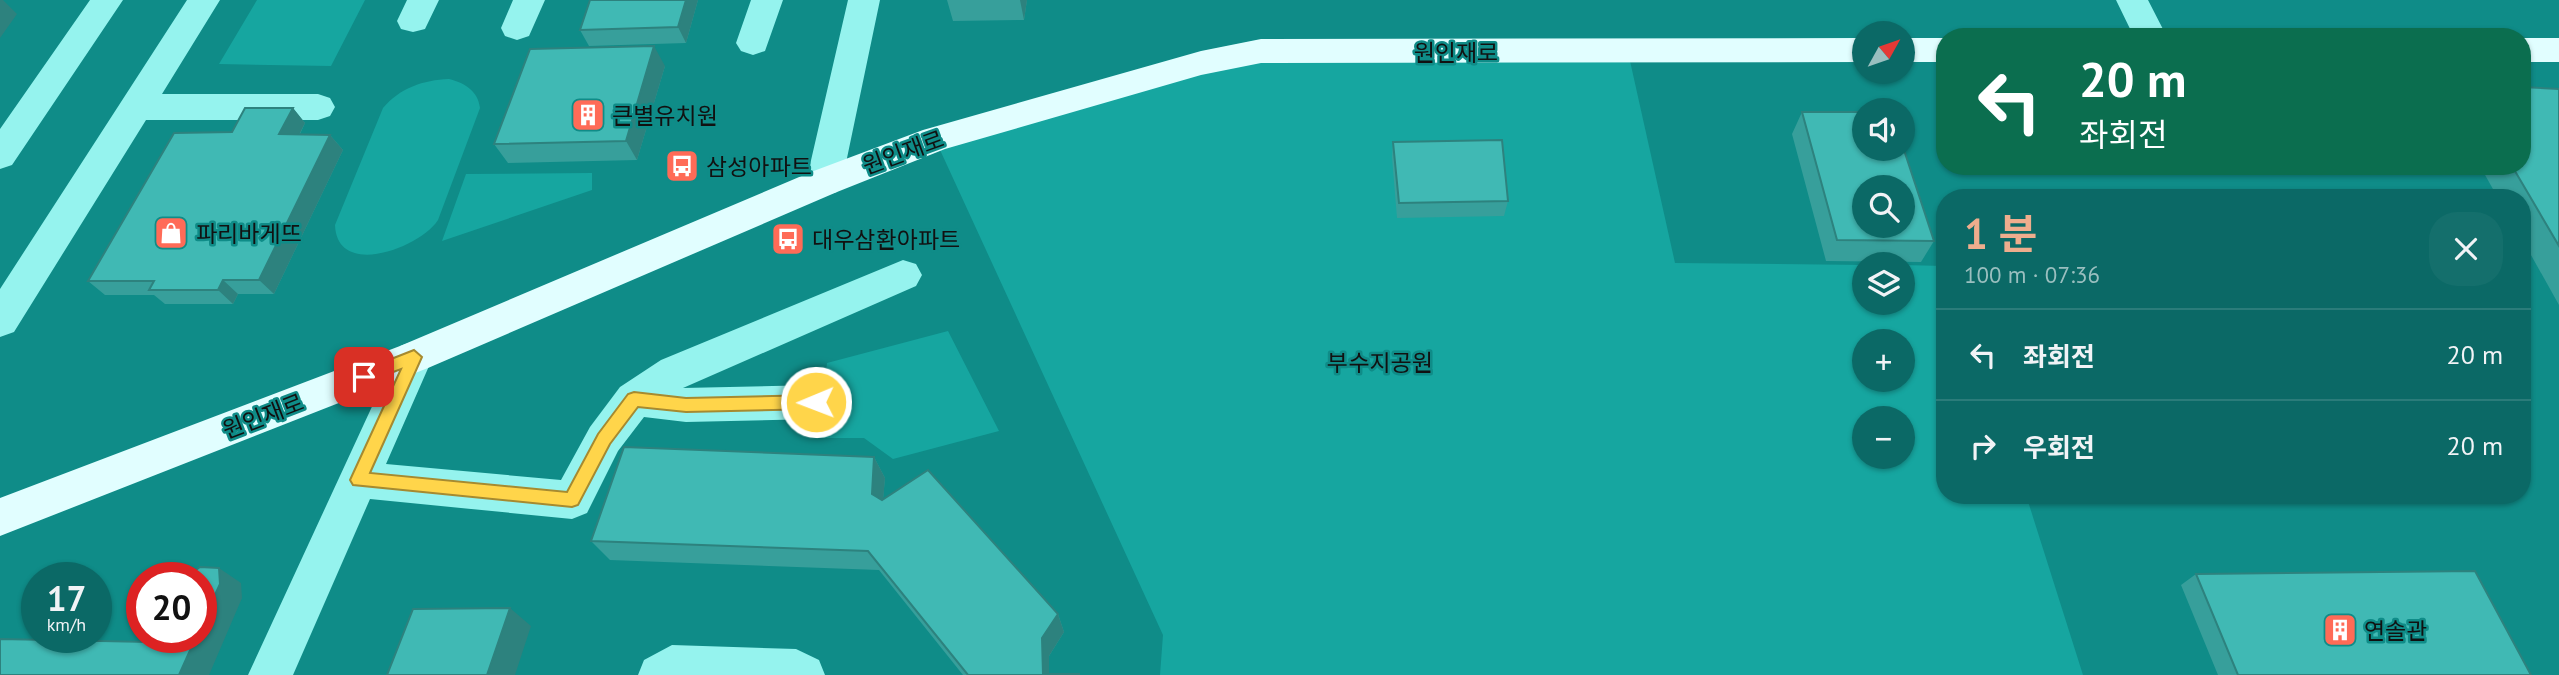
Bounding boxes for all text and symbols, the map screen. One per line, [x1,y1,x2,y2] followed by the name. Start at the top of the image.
[1852,21,1914,84] north arrow
[1852,21,1915,469] map controls
[1414,38,1498,67] street label: 원인재로
[2079,47,2186,111] text: 20 m
[1964,56,2055,147] icon: left
[569,96,607,134] building icon: 큰별유치원
[1852,98,1915,161] button: sound
[612,101,718,130] place label: 큰별유치원
[2079,113,2167,155] text: 좌회전
[858,124,948,180] street label: 원인재로
[663,147,701,185] bus stop icon: 삼성아파트
[706,152,812,181] place label: 삼성아파트
[1852,175,1915,238] button: search
[1964,206,2037,261] text: 1 분
[2429,212,2503,286] button: close
[152,214,190,252] shop icon: 파리바게뜨
[196,219,302,248] place label: 파리바게뜨
[769,220,807,258] bus stop icon: 대우삼환아파트
[812,225,960,254] place label: 대우삼환아파트
[1852,252,1915,315] button: layers
[1964,260,2100,289] text: 100 m · 07:36
[1852,329,1915,392] button: +
[1964,336,2002,374] icon: left
[2447,338,2503,371] text: 20 m
[2023,340,2095,373] text: 좌회전
[334,347,394,407] pin
[1327,348,1433,377] park label: 부수지공원
[345,358,383,396] icon: arrive
[779,365,853,439] position arrow
[218,387,308,445] street label: 원인재로
[1852,406,1915,469] button: −
[1964,427,2002,465] icon: right
[2447,429,2503,462] text: 20 m
[2023,431,2095,464] text: 우회전
[126,562,217,653] speed limit sign: 20
[47,575,86,621] text: 17
[2321,611,2359,649] building icon: 연솔관
[47,613,86,636] text: km/h
[2364,616,2427,645] place label: 연솔관

